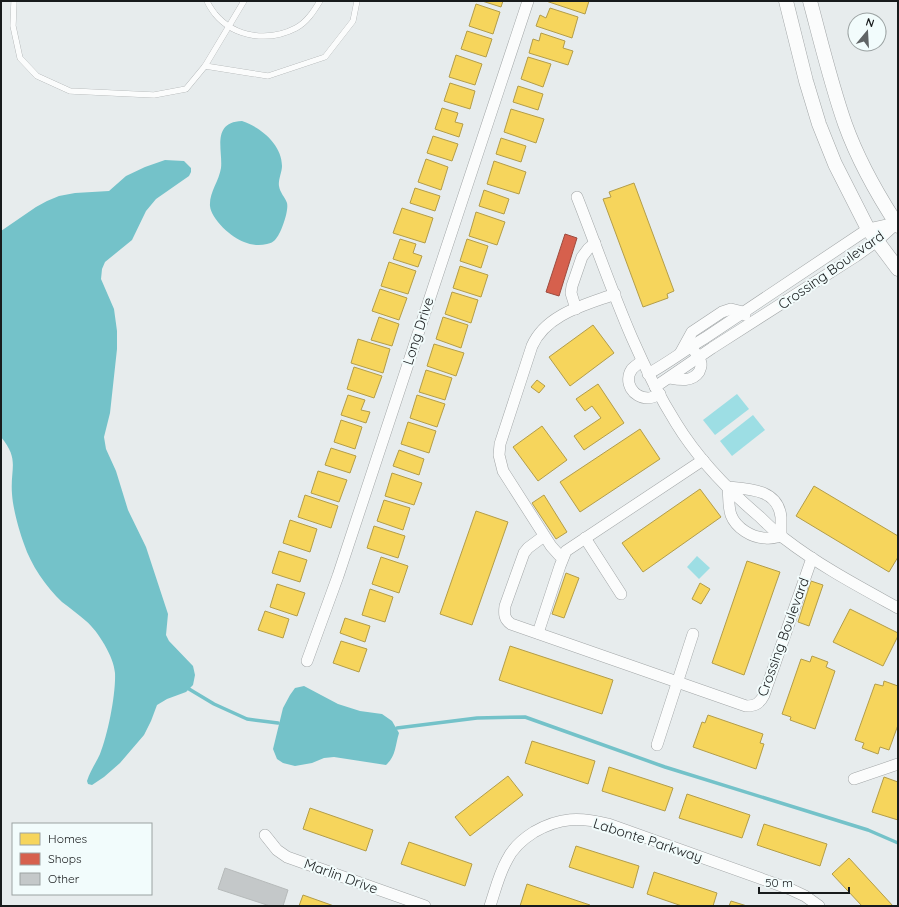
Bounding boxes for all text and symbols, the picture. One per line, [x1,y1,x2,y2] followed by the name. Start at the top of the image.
[847,12,887,52] north arrow
[864,15,876,30] text: N
[775,227,887,313] street label: Crossing Boulevard
[399,295,437,367] street label: Long Drive
[753,575,813,699] street label: Crossing Boulevard
[591,814,705,866] street label: Labonte Parkway
[12,823,152,895] legend
[48,831,88,846] text: Homes
[48,851,82,866] text: Shops
[302,854,380,898] street label: Marlin Drive
[759,869,849,895] scale bar
[48,871,80,886] text: Other
[765,875,793,890] text: 50 m

